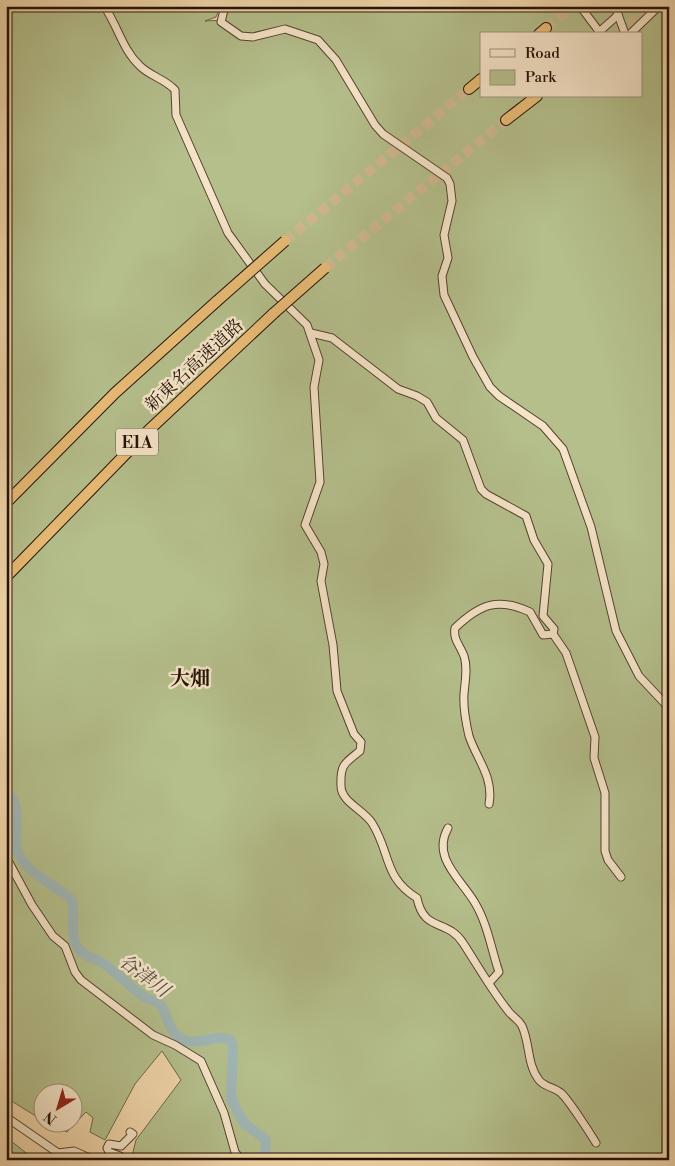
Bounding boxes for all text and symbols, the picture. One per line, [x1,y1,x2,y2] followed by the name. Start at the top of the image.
[480,32,642,98] legend
[525,44,560,63] text: Road
[525,68,557,87] text: Park
[140,314,248,417] street label: 新東名高速道路
[116,428,158,456] road number: E1A
[170,667,210,692] district label: 大畑
[114,949,176,1004] water label: 谷津川
[32,1084,82,1134] north arrow
[41,1107,61,1128] text: N

